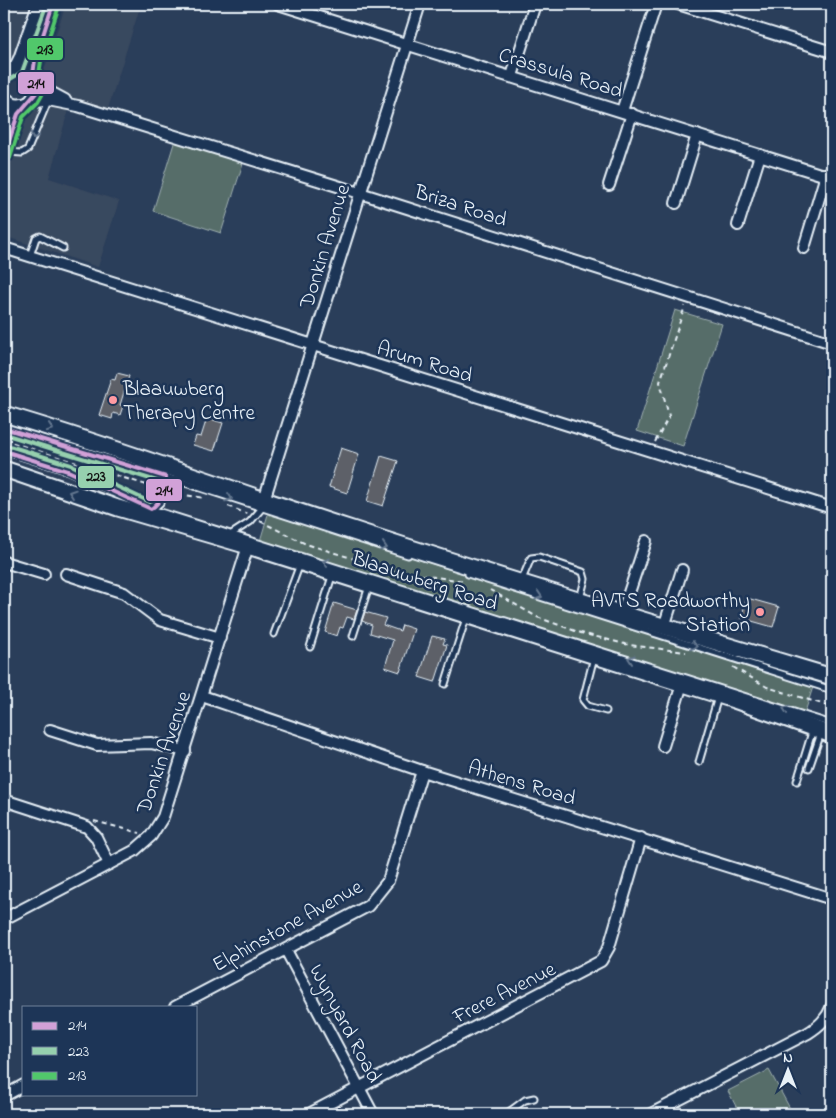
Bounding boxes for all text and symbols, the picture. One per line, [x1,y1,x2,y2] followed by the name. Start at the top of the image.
[26,37,64,61] line badge: 213
[35,40,54,61] text: 213
[495,41,626,107] street label: Crassula Road
[17,71,55,95] line badge: 214
[26,74,45,95] text: 214
[30,131,40,140] one-way arrow
[409,178,511,236] street label: Briza Road
[293,180,359,313] street label: Donkin Avenue
[373,334,476,392] street label: Arum Road
[122,375,255,431] place label: Blaauwberg Therapy Centre
[107,394,119,406] marker: Blaauwberg Therapy Centre
[46,423,54,433] one-way arrow
[77,465,115,489] line badge: 223
[85,467,106,488] text: 223
[145,478,183,502] line badge: 214
[154,481,173,502] text: 214
[68,488,77,498] one-way arrow
[224,492,233,502] one-way arrow
[379,542,387,552] one-way arrow
[346,544,501,622] street label: Blaauwberg Road
[323,558,331,568] one-way arrow
[591,587,750,641] place label: AVTS Roadworthy Station
[534,591,542,601] one-way arrow
[754,606,766,618] marker: AVTS Roadworthy Station
[689,640,697,650] one-way arrow
[628,655,636,665] one-way arrow
[130,687,200,819] street label: Donkin Avenue
[782,705,791,715] one-way arrow
[464,753,579,815] street label: Athens Road
[207,873,369,981] street label: Elphinstone Avenue
[447,955,562,1033] street label: Frere Avenue
[299,959,388,1090] street label: Wynyard Road
[22,1006,198,1096] legend
[68,1015,86,1037] text: 214
[68,1041,89,1063] text: 223
[764,1046,814,1096] north arrow
[783,1048,793,1069] text: N
[68,1065,86,1087] text: 213

